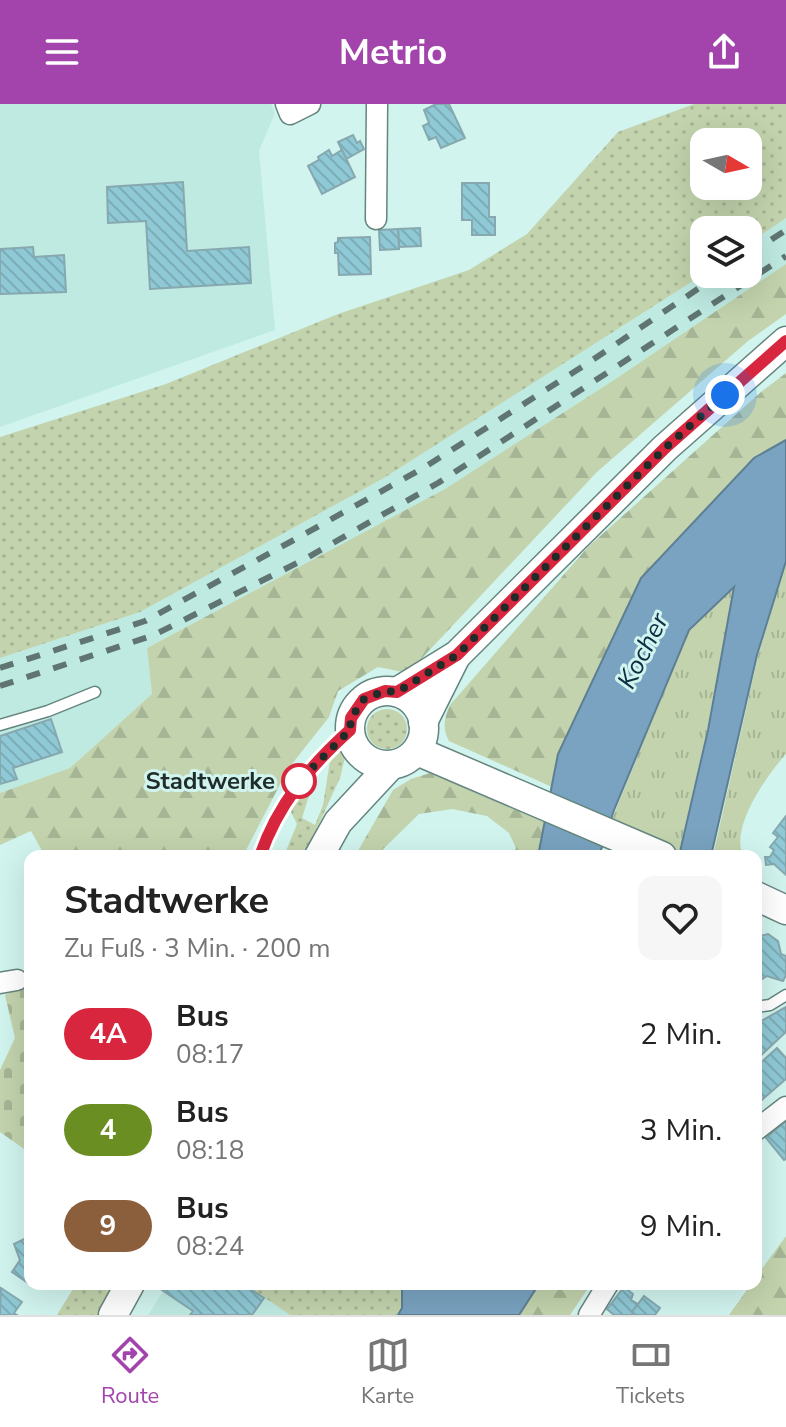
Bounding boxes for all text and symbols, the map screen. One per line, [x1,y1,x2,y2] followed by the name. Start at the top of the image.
[339,28,447,77] text: Metrio
[40,30,84,74] icon: menu
[702,30,746,74] icon: share
[690,128,762,200] north arrow
[690,128,762,288] map controls
[690,216,762,288] button: layers
[705,375,745,415] your location
[609,607,677,695] water label: Kocher
[282,764,316,798] marker: Stadtwerke
[146,765,275,797] place label: Stadtwerke
[64,875,269,926] text: Stadtwerke
[638,876,722,960] button: heart
[64,931,330,966] text: Zu Fuß · 3 Min. · 200 m
[176,996,229,1037] text: Bus
[640,1014,722,1055] text: 2 Min.
[89,1015,127,1053] text: 4A
[176,1037,244,1072] text: 08:17
[176,1092,229,1133] text: Bus
[640,1110,722,1151] text: 3 Min.
[100,1111,116,1149] text: 4
[176,1133,244,1168] text: 08:18
[176,1188,229,1229] text: Bus
[640,1206,722,1247] text: 9 Min.
[100,1207,116,1245] text: 9
[176,1229,244,1264] text: 08:24
[101,1333,159,1411] tab: Route
[361,1333,414,1411] tab: Karte
[616,1333,685,1411] tab: Tickets

